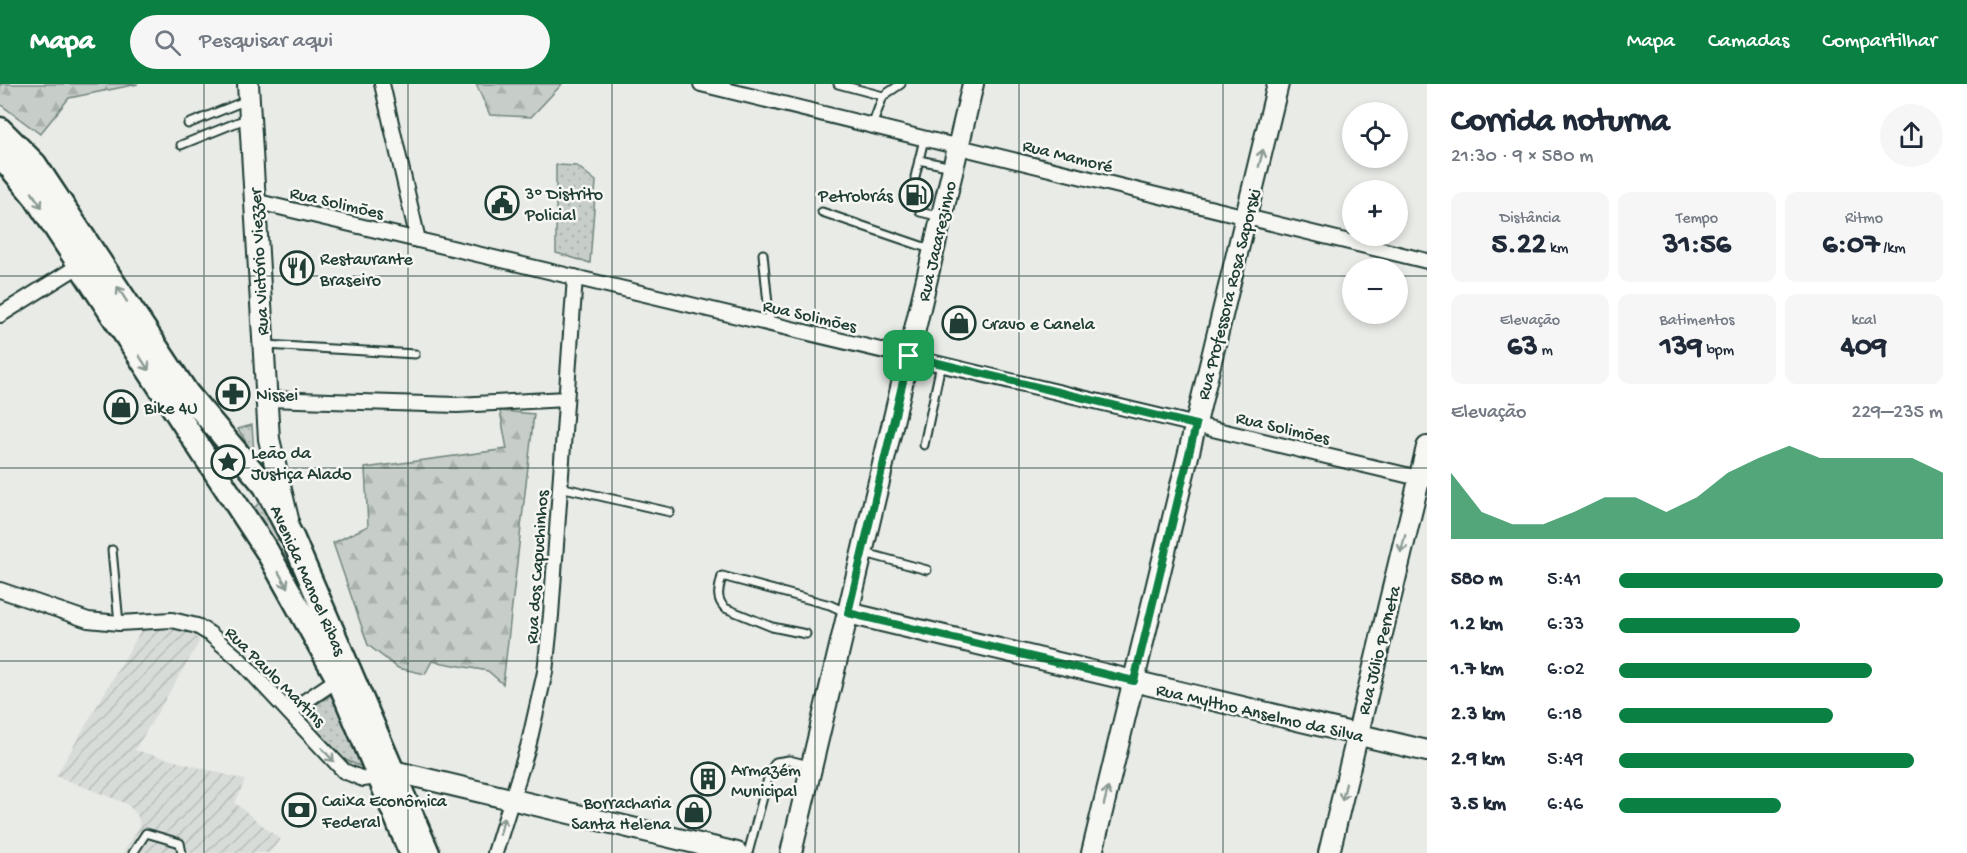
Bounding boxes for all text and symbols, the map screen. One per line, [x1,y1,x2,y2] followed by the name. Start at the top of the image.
[130,15,550,69] search box
[30,26,94,59] text: Mapa
[151,26,184,59] icon: search
[199,29,333,55] text: Pesquisar aqui
[1627,30,1675,55] text: Mapa
[1708,30,1789,55] text: Camadas
[1822,30,1937,55] text: Compartilhar
[1342,102,1408,324] map controls
[1342,102,1408,168] button: locate
[1451,104,1669,142] text: Corrida noturna
[1880,104,1943,167] button: share
[1020,136,1115,179] street label: Rua Mamoré
[1451,146,1594,169] text: 21:30 · 9 × 580 m
[1255,148,1267,167] one-way arrow
[898,177,934,213] fuel station icon: Petrobrás
[914,179,962,304] street label: Rua Jacarezinho
[1342,180,1408,246] button: +
[287,183,387,226] street label: Rua Solimões
[484,185,520,221] public building icon: 3º Distrito Policial
[524,185,603,227] place label: 3º Distrito Policial
[246,186,275,336] street label: Rua Victório Viezzer
[817,187,894,208] place label: Petrobrás
[1194,187,1267,402] street label: Rua Professora Rosa Saporski
[31,191,43,208] one-way arrow
[1500,210,1560,229] text: Distância
[1676,210,1718,229] text: Tempo
[1845,210,1883,229] text: Ritmo
[1492,229,1546,264] text: 5.22
[1663,229,1731,264] text: 31:56
[1822,229,1880,264] text: 6:07
[1546,240,1568,259] text: km
[1880,240,1906,259] text: /km
[279,250,315,286] restaurant icon: Restaurante Braseiro
[319,250,413,292] place label: Restaurante Braseiro
[1342,258,1408,324] button: −
[115,286,127,303] one-way arrow
[760,296,860,339] street label: Rua Solimões
[941,305,977,341] shop icon: Cravo e Canela
[1500,312,1560,331] text: Elevação
[1659,312,1735,331] text: Batimentos
[1852,312,1876,331] text: kcal
[982,315,1096,336] place label: Cravo e Canela
[883,330,934,381] pin
[1507,331,1538,366] text: 63
[1660,331,1703,366] text: 139
[1841,331,1887,366] text: 409
[892,339,925,372] icon: arrive
[1538,342,1553,361] text: m
[1703,342,1734,361] text: bpm
[138,354,150,371] one-way arrow
[215,376,251,412] pharmacy icon: Nissei
[256,386,298,407] place label: Nissei
[103,389,139,425] shop icon: Bike 4U
[143,399,198,420] place label: Bike 4U
[1451,402,1526,425] text: Elevação
[1851,402,1943,425] text: 229–235 m
[1233,408,1333,451] street label: Rua Solimões
[210,444,246,480] place icon: Leão da Justiça Alado
[251,444,352,486] place label: Leão da Justiça Alado
[523,488,554,645] street label: Rua dos Capuchinhos
[264,503,350,661] street label: Avenida Manoel Ribas
[1397,535,1409,554] one-way arrow
[1451,569,1503,592] text: 580 m
[1547,569,1581,592] text: 5:41
[277,571,289,588] one-way arrow
[1354,583,1407,717] street label: Rua Júlio Perneta
[1451,614,1503,637] text: 1.2 km
[1547,614,1584,637] text: 6:33
[220,623,330,733] street label: Rua Paulo Martins
[1451,659,1504,682] text: 1.7 km
[1547,659,1585,682] text: 6:02
[1154,680,1366,749] street label: Rua Myltho Anselmo da Silva
[1451,704,1505,727] text: 2.3 km
[1547,704,1582,727] text: 6:18
[321,747,335,762] one-way arrow
[1451,749,1505,772] text: 2.9 km
[1547,749,1583,772] text: 5:49
[690,761,726,797] building icon: Armazém Municipal
[731,761,801,803] place label: Armazém Municipal
[1338,781,1349,801] one-way arrow
[1101,787,1112,806] one-way arrow
[281,792,317,828] bank icon: Caixa Econômica Federal
[321,792,448,834] place label: Caixa Econômica Federal
[571,794,672,836] place label: Borracharia Santa Helena
[676,794,712,830] shop icon: Borracharia Santa Helena
[1451,794,1506,817] text: 3.5 km
[1547,794,1583,817] text: 6:46
[496,817,508,836] one-way arrow

